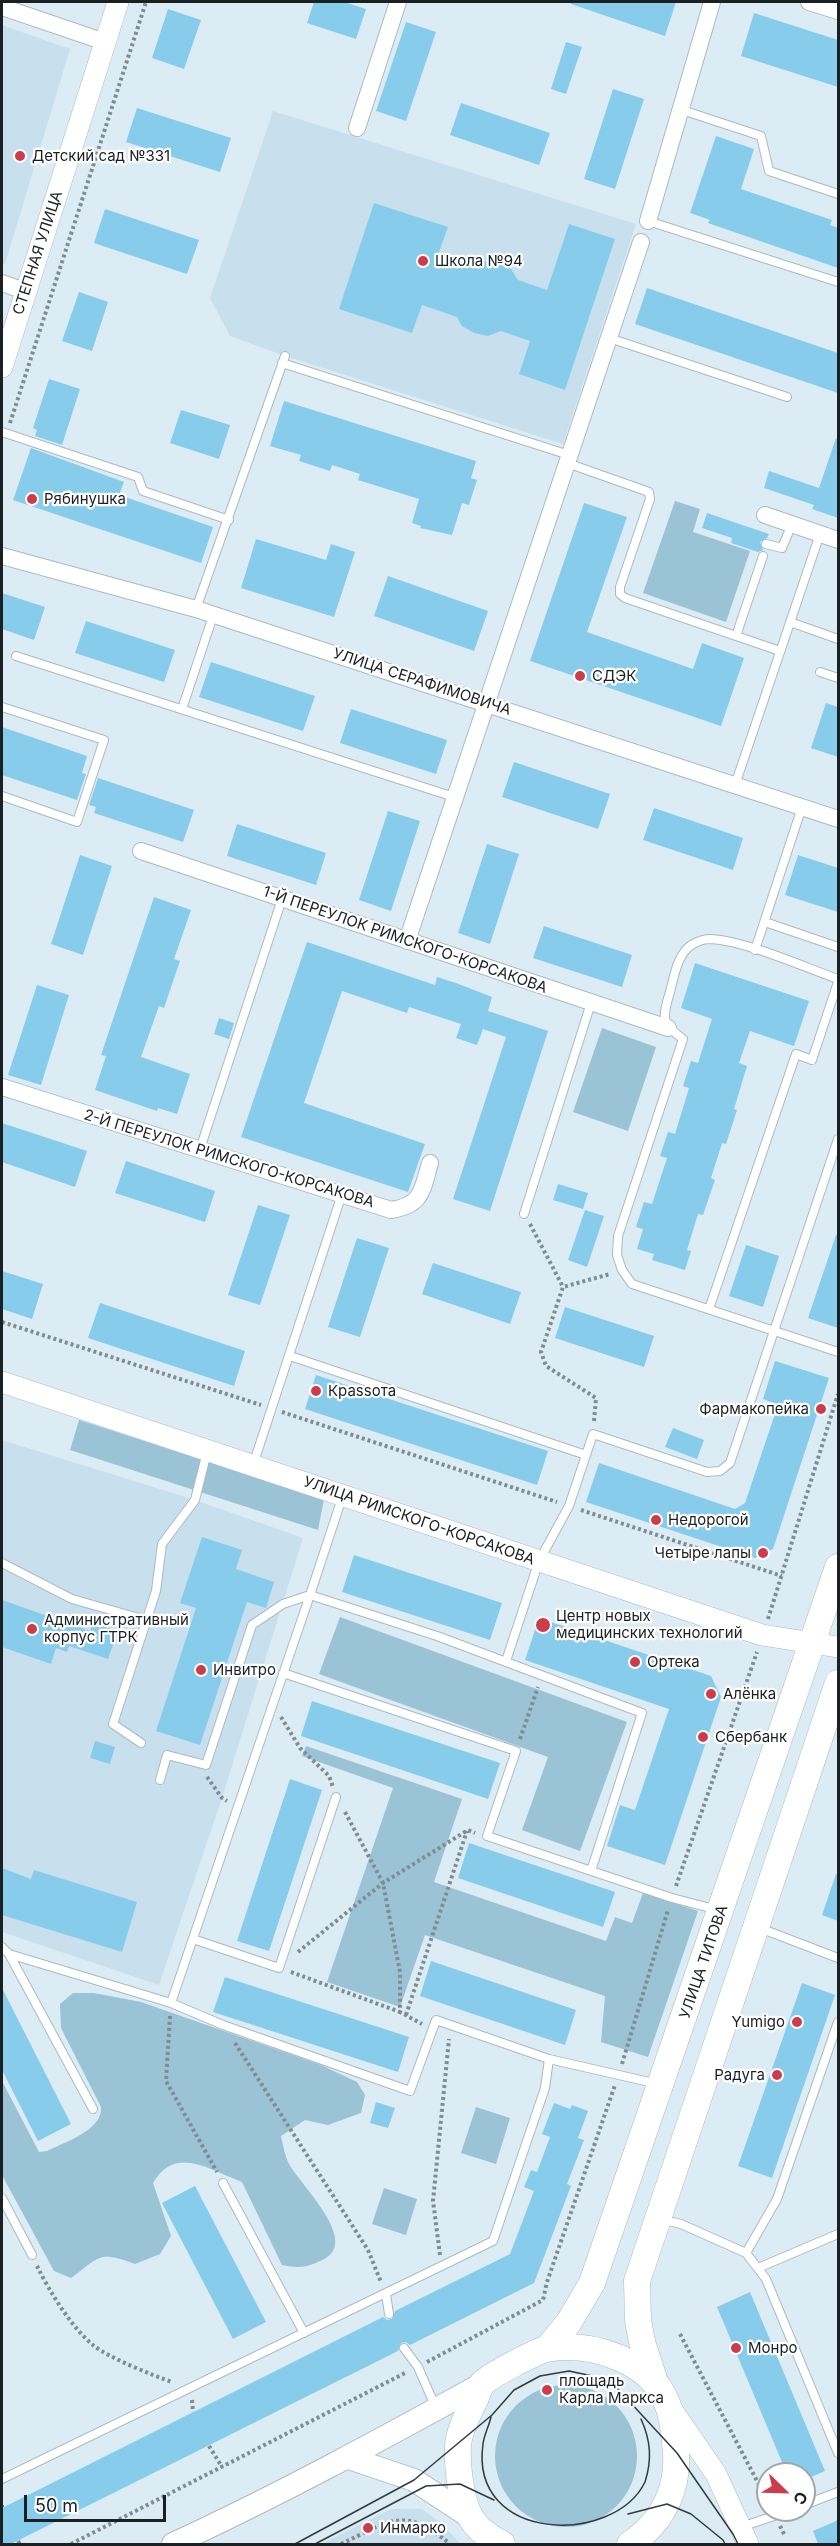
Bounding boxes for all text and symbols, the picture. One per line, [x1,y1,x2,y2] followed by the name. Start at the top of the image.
[32,147,170,165] place label: Детский сад №331
[13,149,27,163] marker: Детский сад №331
[9,189,67,317] street label: СТЕПНАЯ УЛИЦА
[435,252,523,270] place label: Школа №94
[416,254,430,268] marker: Школа №94
[44,490,126,508] place label: Рябинушка
[25,492,39,506] marker: Рябинушка
[331,645,513,719] street label: УЛИЦА СЕРАФИМОВИЧА
[592,667,636,685] place label: СДЭК
[573,669,587,683] marker: СДЭК
[260,883,550,997] street label: 1-Й ПЕРЕУЛОК РИМСКОГО-КОРСАКОВА
[82,1106,376,1212] street label: 2-Й ПЕРЕУЛОК РИМСКОГО-КОРСАКОВА
[328,1382,396,1400] place label: Краssота
[309,1384,323,1398] marker: Краssота
[699,1400,809,1418] place label: Фармакопейка
[814,1402,828,1416] marker: Фармакопейка
[301,1473,537,1569] street label: УЛИЦА РИМСКОГО-КОРСАКОВА
[668,1511,749,1529] place label: Недорогой
[649,1513,663,1527] marker: Недорогой
[654,1544,751,1562] place label: Четыре лапы
[756,1546,770,1560] marker: Четыре лапы
[556,1607,743,1642] place label: Центр новых медицинских технологий
[44,1611,189,1646] place label: Административный корпус ГТРК
[534,1616,552,1634] marker: Центр новых медицинских технологий
[25,1622,39,1636] marker: Административный корпус ГТРК
[647,1653,700,1671] place label: Ортека
[628,1655,642,1669] marker: Ортека
[213,1661,276,1679] place label: Инвитро
[194,1663,208,1677] marker: Инвитро
[723,1685,776,1703] place label: Алёнка
[704,1687,718,1701] marker: Алёнка
[715,1728,787,1746] place label: Сбербанк
[696,1730,710,1744] marker: Сбербанк
[676,1903,732,2021] street label: УЛИЦА ТИТОВА
[732,2013,785,2031] place label: Yumigo
[790,2015,804,2029] marker: Yumigo
[714,2066,765,2084] place label: Радуга
[770,2068,784,2082] marker: Радуга
[748,2339,798,2357] place label: Монро
[729,2341,743,2355] marker: Монро
[559,2372,664,2407] place label: площадь Карла Маркса
[540,2383,554,2397] marker: площадь Карла Маркса
[756,2462,816,2522] north arrow
[27,2483,170,2521] scale bar
[789,2489,812,2508] text: С
[35,2495,78,2516] text: 50 m
[380,2519,446,2537] place label: Инмарко
[361,2521,375,2535] marker: Инмарко

